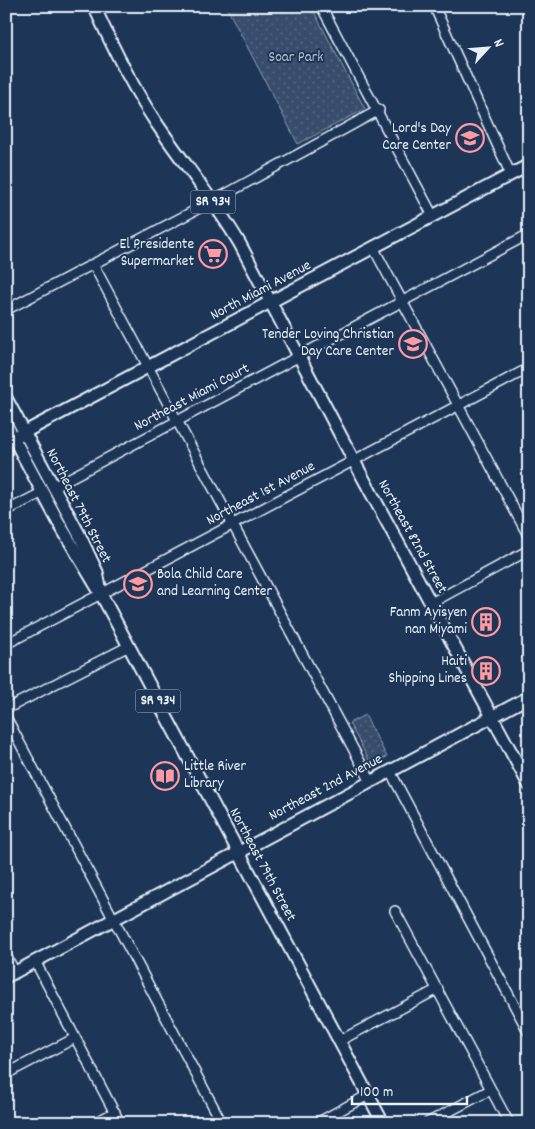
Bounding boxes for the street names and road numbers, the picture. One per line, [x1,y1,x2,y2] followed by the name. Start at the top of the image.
[190,190,236,213] road number: SR 934
[207,255,316,327] street label: North Miami Avenue
[130,358,254,438] street label: Northeast Miami Court
[40,445,117,567] street label: Northeast 79th Street
[203,456,320,532] street label: Northeast 1st Avenue
[371,476,453,598] street label: Northeast 82nd Street
[136,689,180,712] road number: SR 934
[265,749,387,827] street label: Northeast 2nd Avenue
[223,804,301,926] street label: Northeast 79th Street

